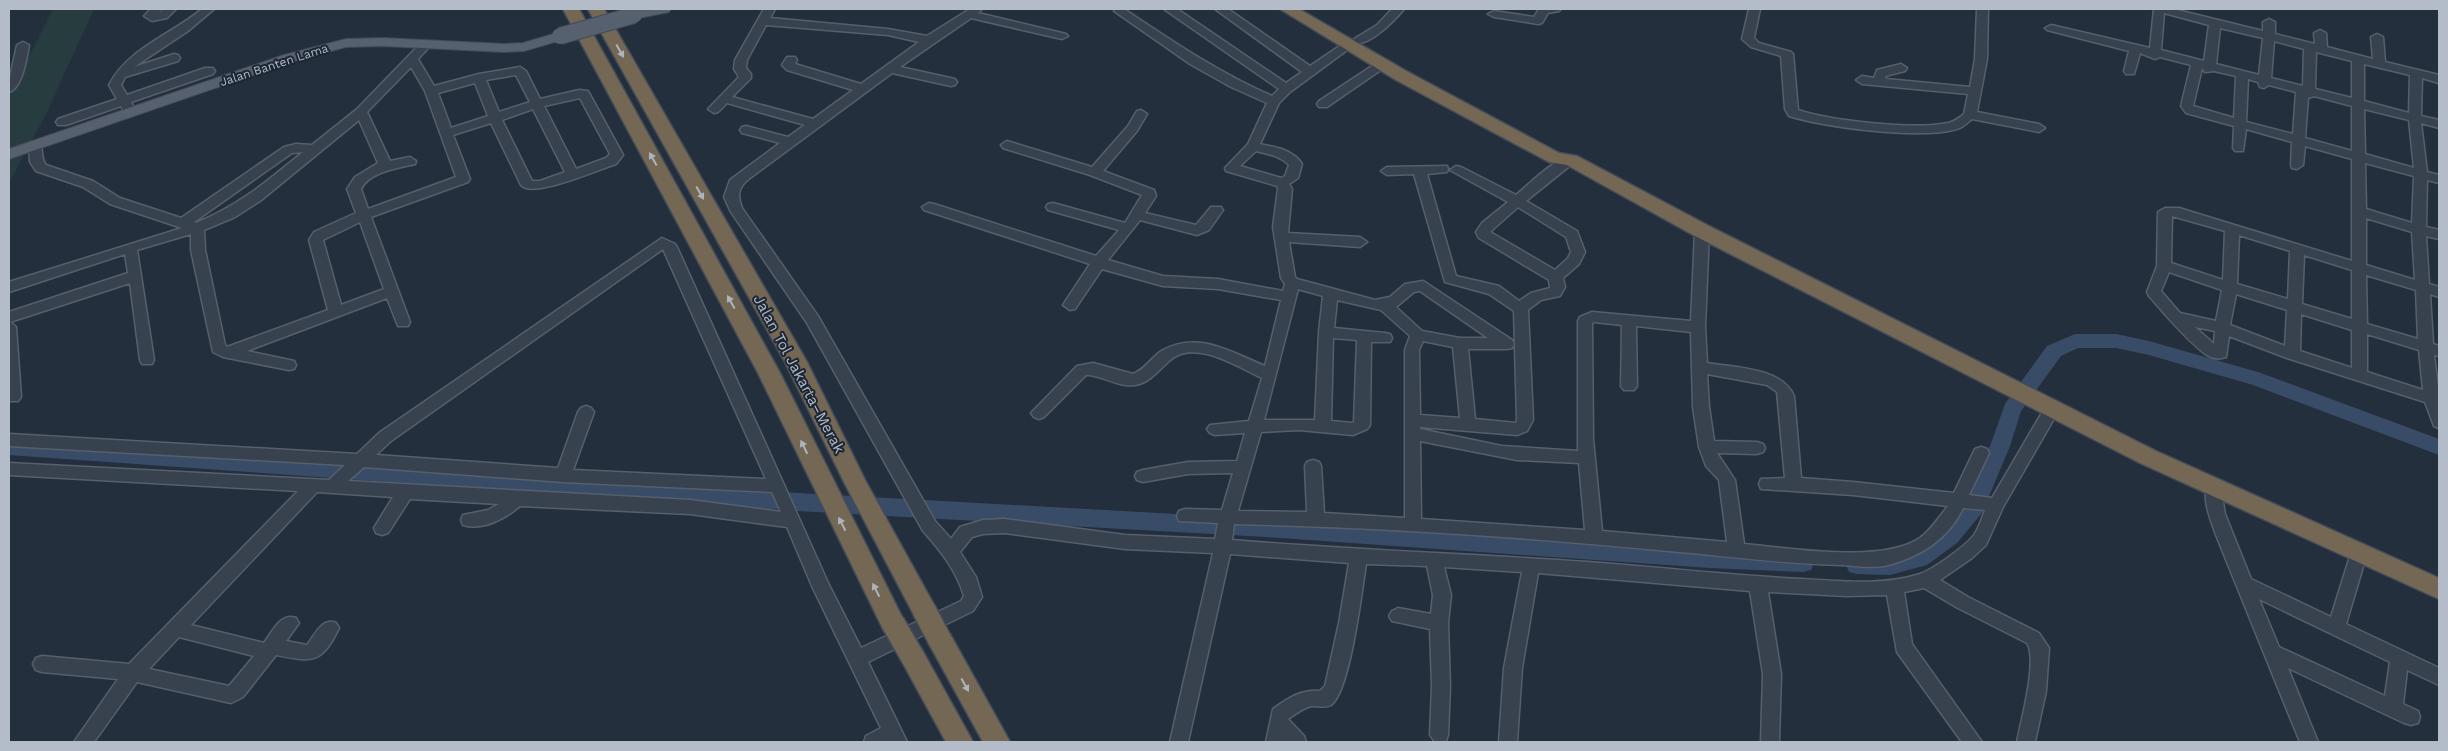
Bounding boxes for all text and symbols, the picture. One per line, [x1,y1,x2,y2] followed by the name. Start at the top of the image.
[218,41,330,89] street label: Jalan Banten Lama
[616,44,624,59] one-way arrow
[649,152,657,167] one-way arrow
[696,185,704,200] one-way arrow
[750,292,849,457] street label: Jalan Tol Jakarta–Merak
[726,296,735,309] one-way arrow
[800,440,808,454] one-way arrow
[838,517,846,531] one-way arrow
[872,583,880,597] one-way arrow
[960,678,969,691] one-way arrow

